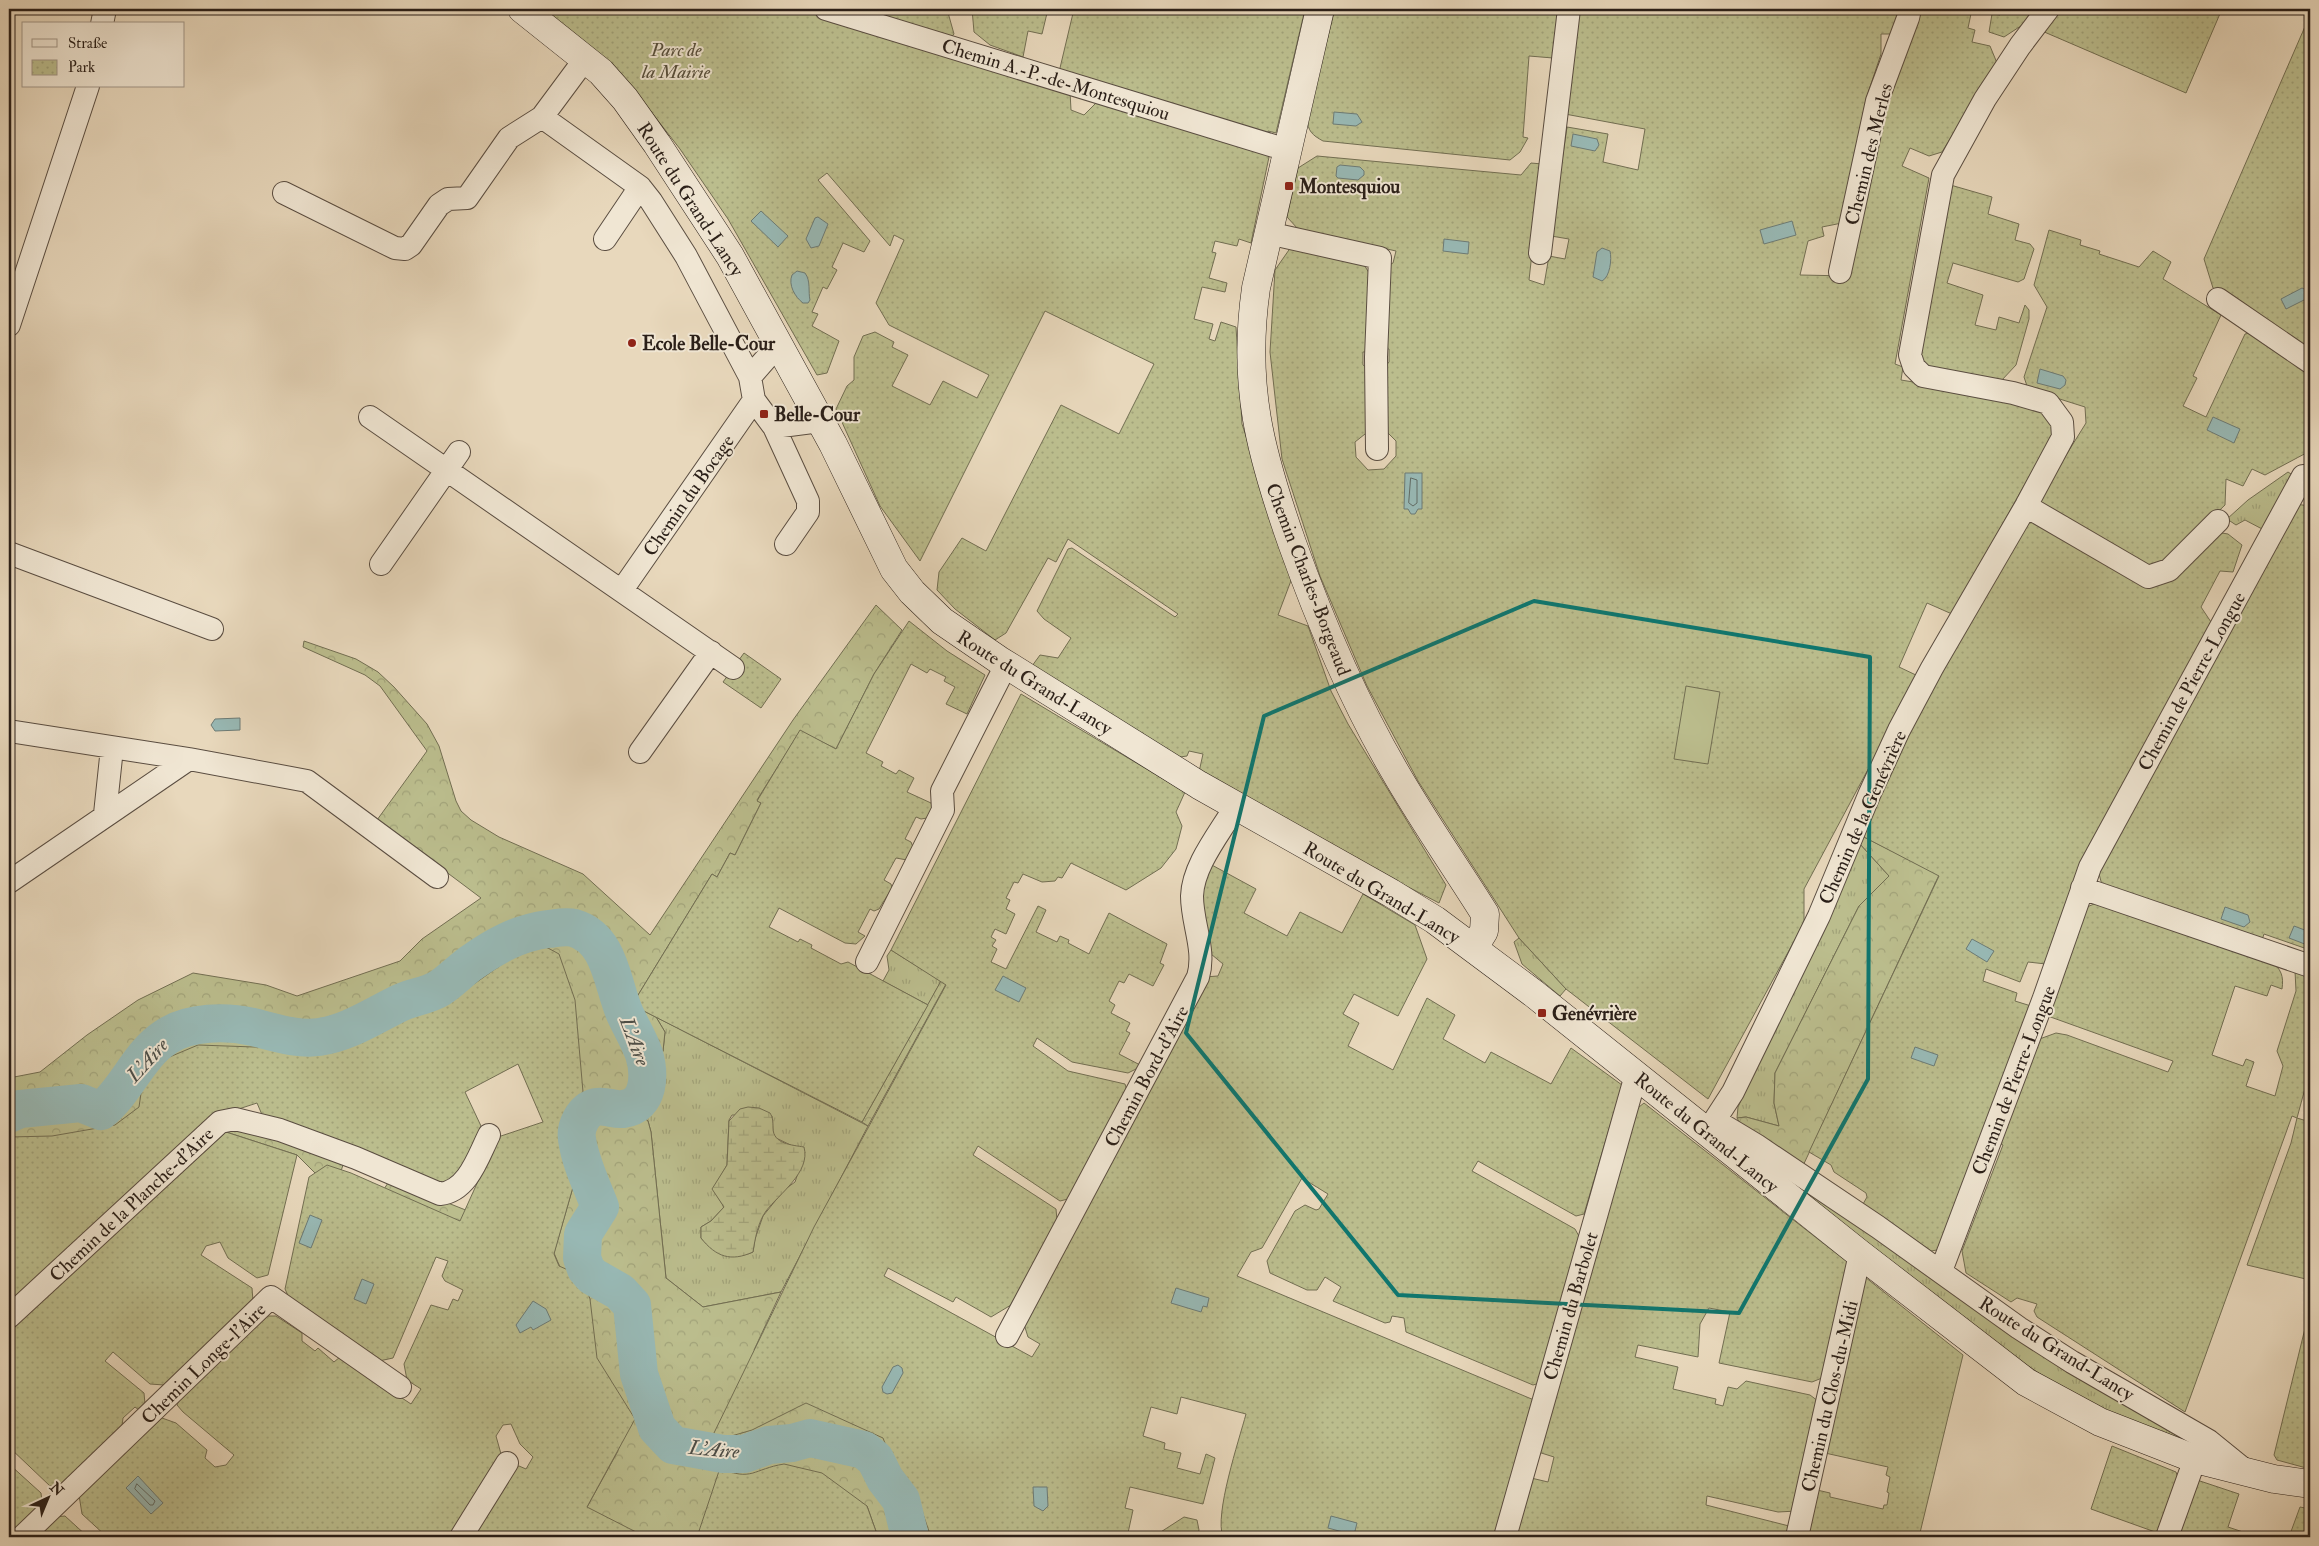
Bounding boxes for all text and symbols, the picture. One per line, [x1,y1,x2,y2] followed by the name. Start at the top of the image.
[22,22,185,88] legend
[68,34,107,53] text: Straße
[939,34,1173,126] street label: Chemin A.-P.-de-Montesquiou
[641,38,711,84] park label: Parc de la Mairie
[68,58,95,77] text: Park
[1840,81,1898,228] street label: Chemin des Merles
[631,118,749,282] street label: Route du Grand-Lancy
[1298,175,1400,200] place label: Montesquiou
[1283,180,1295,192] marker: Montesquiou
[642,332,776,356] place label: Ecole Belle-Cour
[626,337,638,349] marker: Ecole Belle-Cour
[774,403,861,427] place label: Belle-Cour
[758,408,770,420] marker: Belle-Cour
[638,430,740,561] street label: Chemin du Bocage
[1260,480,1356,680] street label: Chemin Charles-Borgeaud
[2133,588,2251,775] street label: Chemin de Pierre-Longue
[952,625,1117,741] street label: Route du Grand-Lancy
[1814,727,1912,908] street label: Chemin de la Genévrière
[1299,836,1465,950] street label: Route du Grand-Lancy
[1967,982,2061,1178] street label: Chemin de Pierre-Longue
[1099,1002,1194,1151] street label: Chemin Bord-d'Aire
[1552,1002,1637,1026] place label: Genévrière
[1536,1007,1548,1019] marker: Genévrière
[613,1012,655,1070] water label: L'Aire
[120,1033,174,1088] water label: L'Aire
[1629,1067,1784,1199] street label: Route du Grand-Lancy
[44,1122,219,1287] street label: Chemin de la Planche-d'Aire
[1538,1229,1604,1383] street label: Chemin du Barbolet
[1974,1291,2139,1407] street label: Route du Grand-Lancy
[136,1298,271,1430] street label: Chemin Longe-l'Aire
[1796,1298,1864,1494] street label: Chemin du Clos-du-Midi
[687,1435,741,1464] water label: L'Aire
[22,1474,72,1524] north arrow
[46,1478,67,1500] text: N

